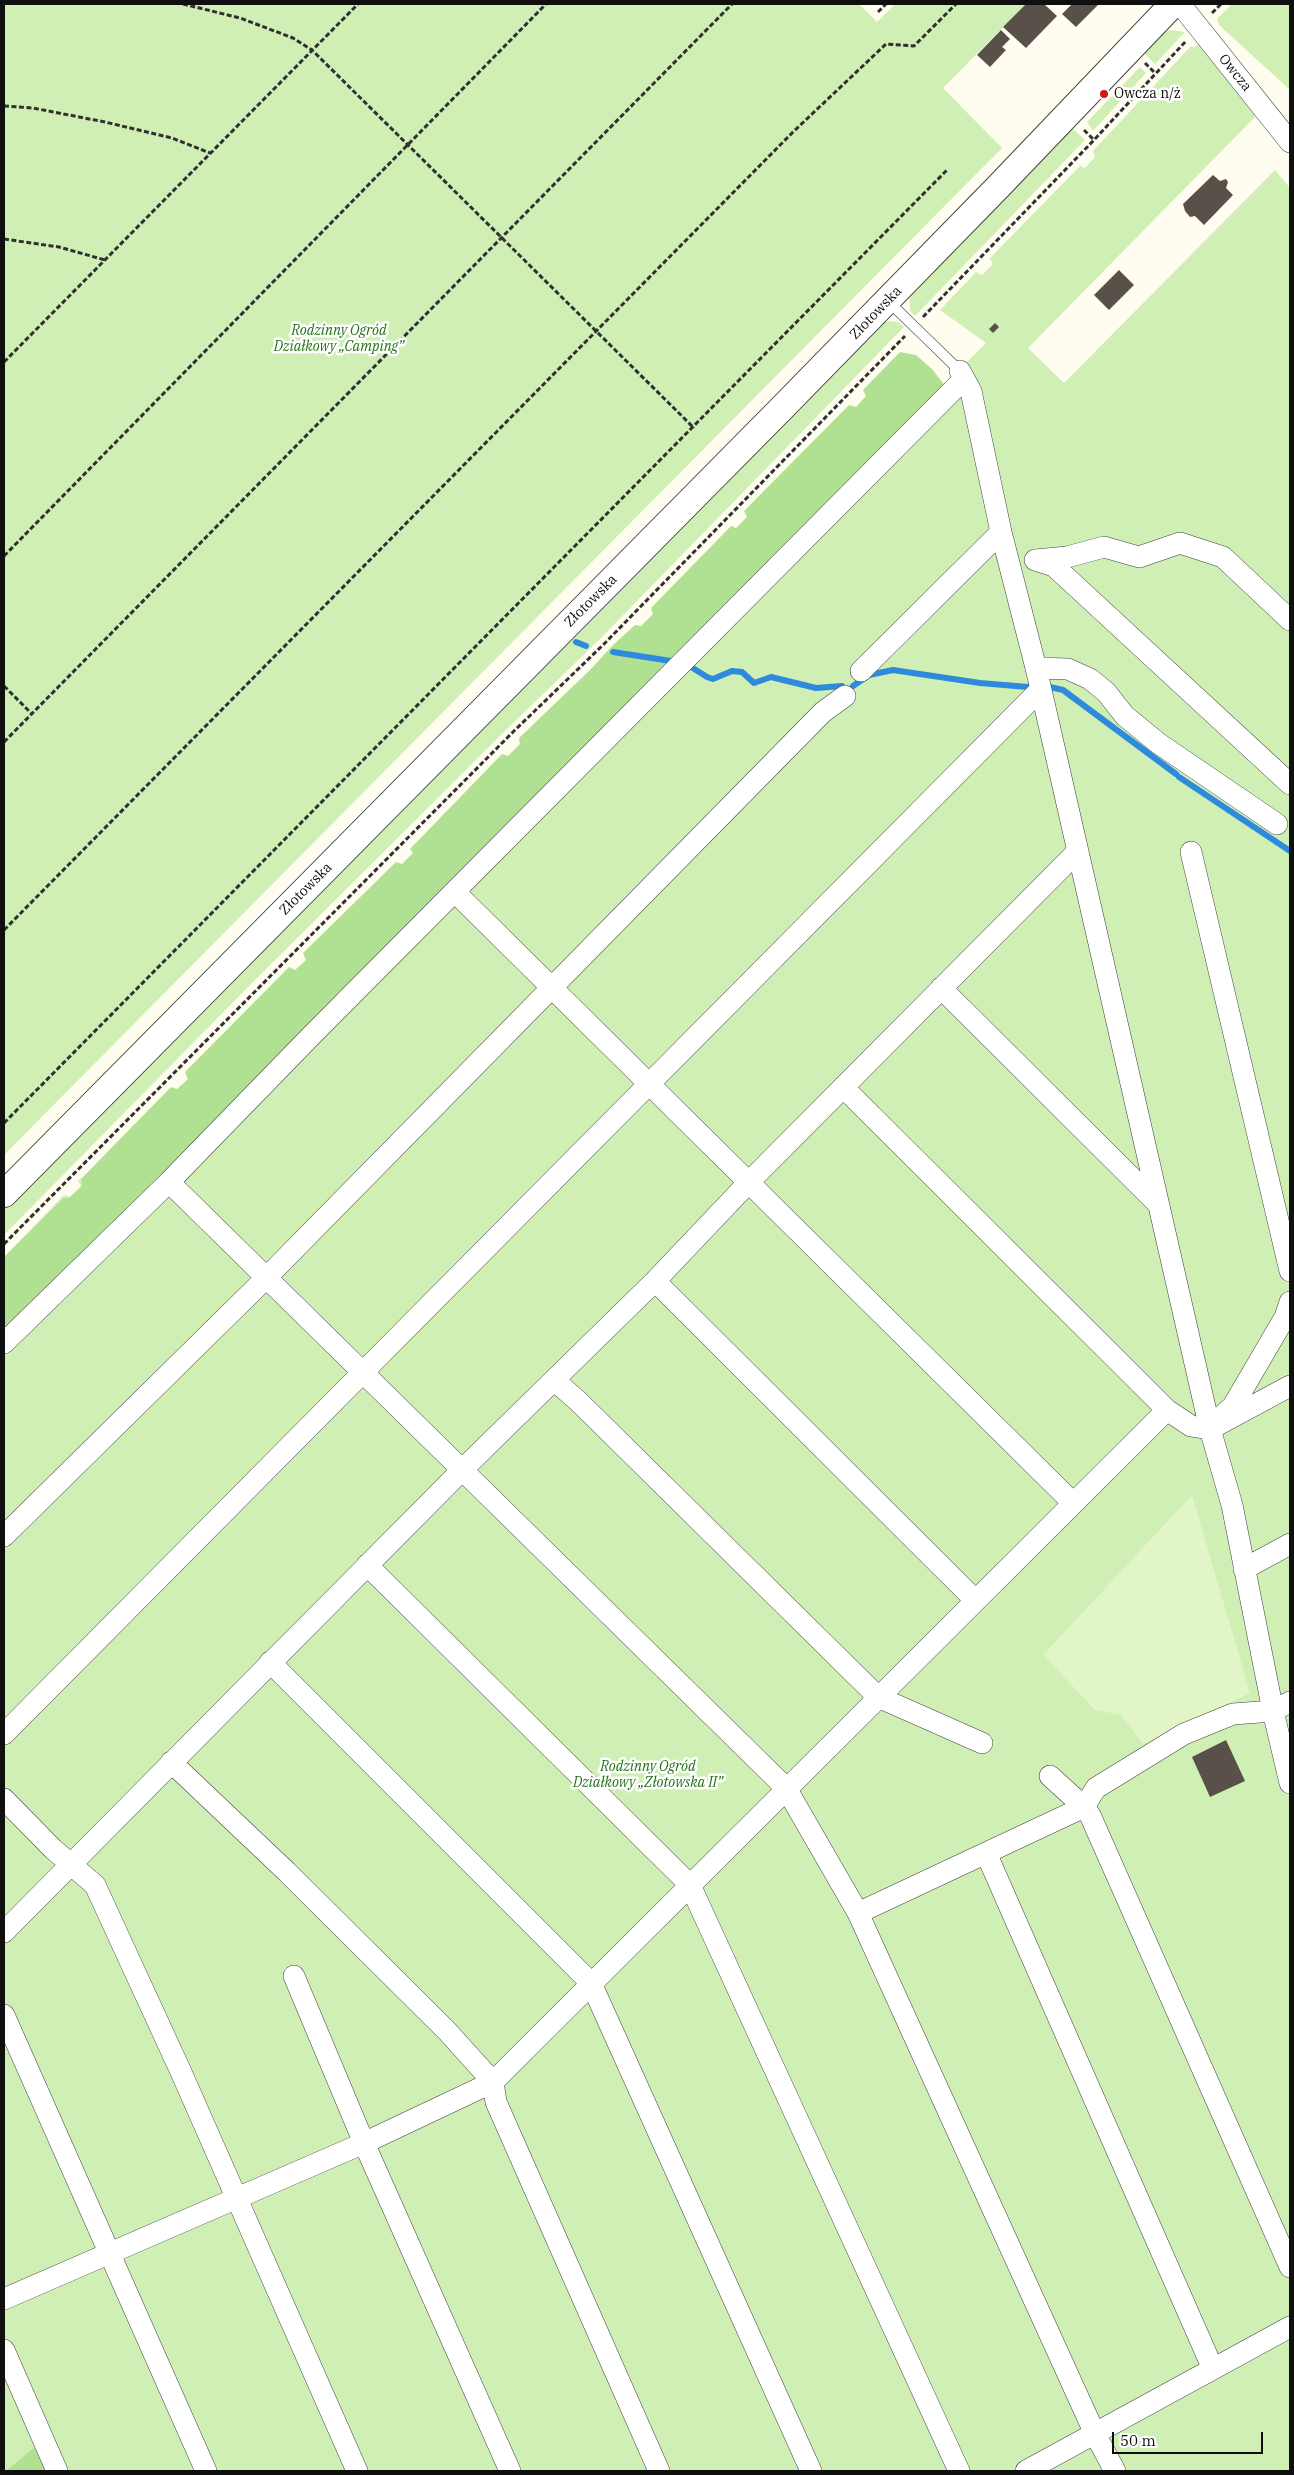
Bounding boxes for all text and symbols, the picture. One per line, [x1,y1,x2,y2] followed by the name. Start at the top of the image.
[1215,51,1255,95] street label: Owcza
[1114,86,1181,102] place label: Owcza n/ż
[1098,88,1110,100] marker: Owcza n/ż
[847,283,905,343] street label: Złotowska
[274,323,404,356] park label: Rodzinny Ogród Działkowy „Camping”
[561,571,621,631] street label: Złotowska
[276,859,336,919] street label: Złotowska
[573,1759,723,1791] park label: Rodzinny Ogród Działkowy „Złotowska II”
[1114,2422,1265,2454] scale bar
[1120,2431,1156,2450] text: 50 m

